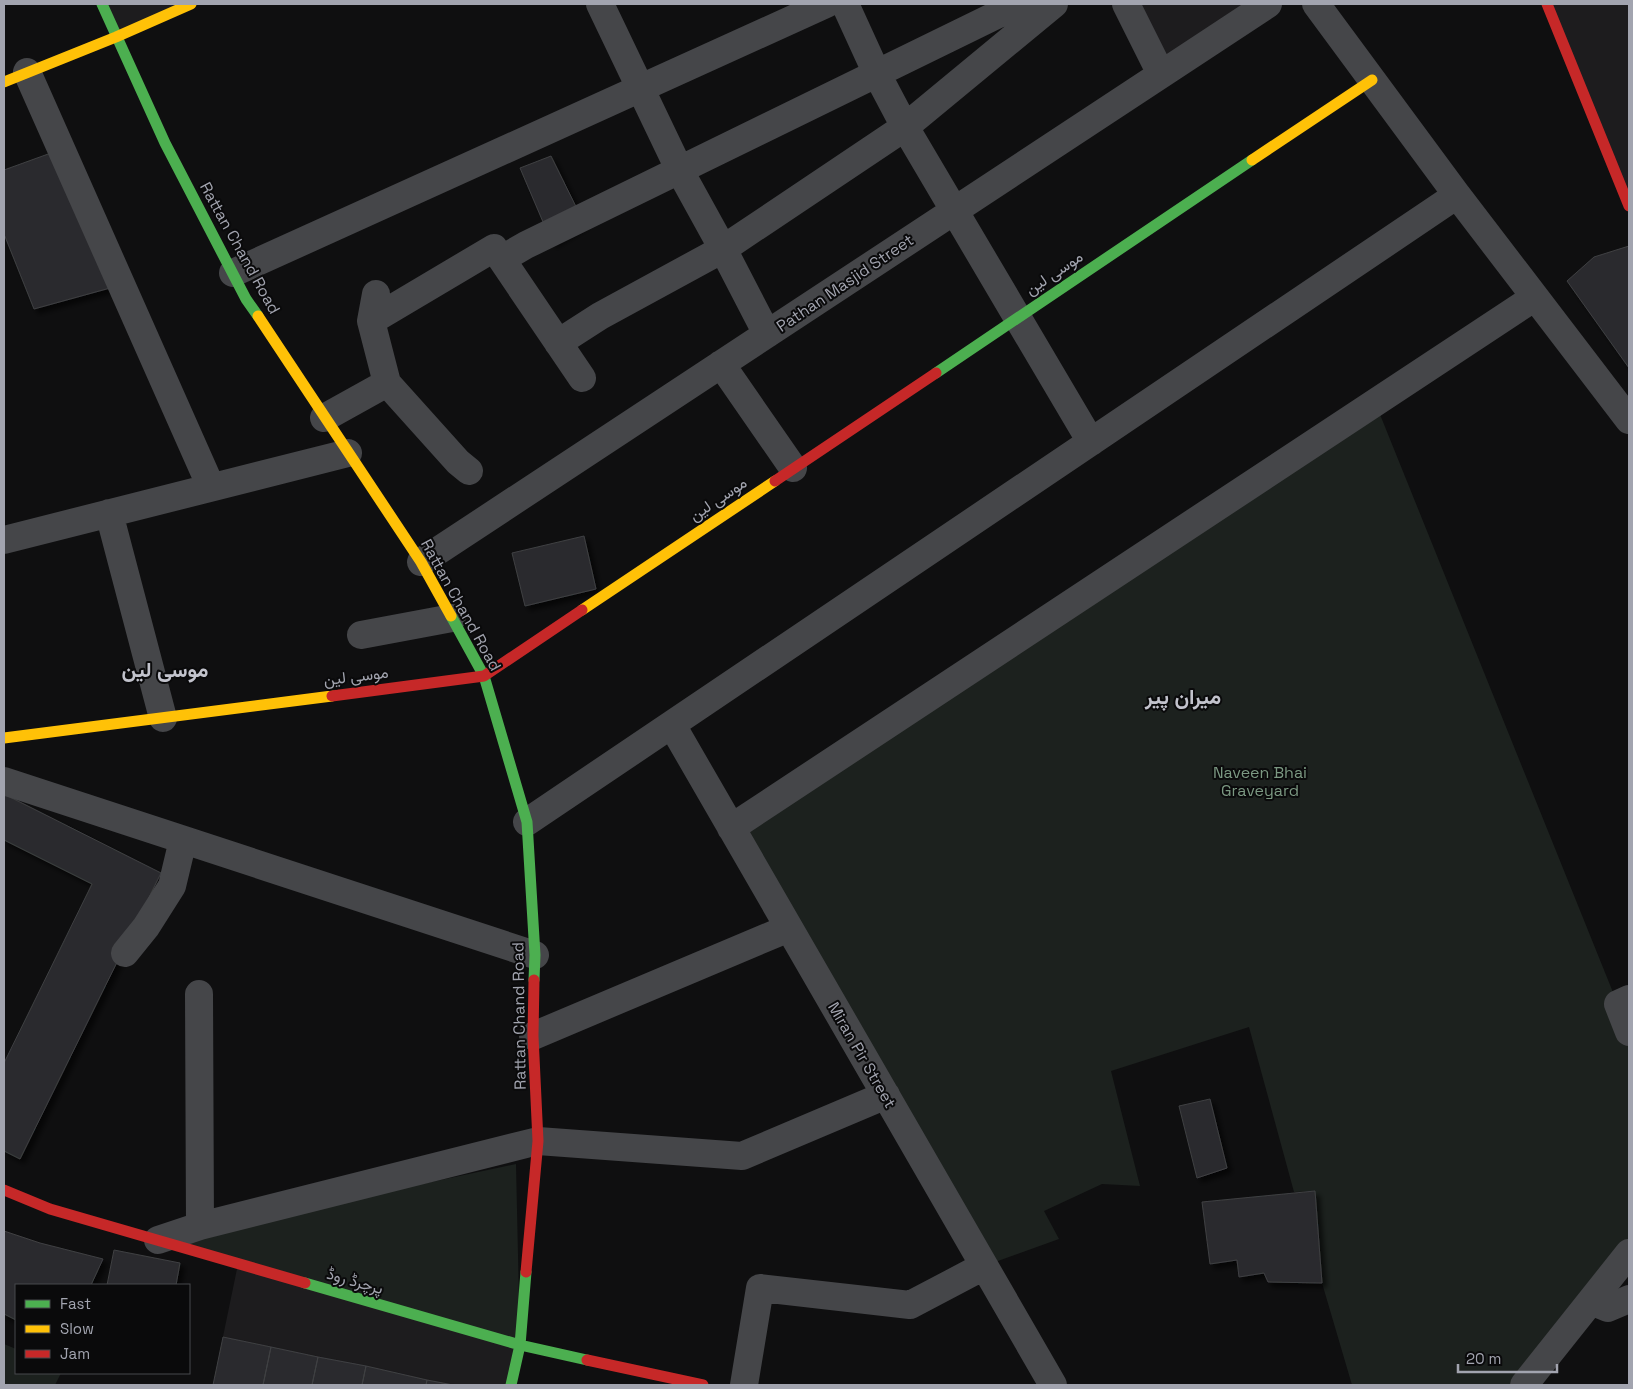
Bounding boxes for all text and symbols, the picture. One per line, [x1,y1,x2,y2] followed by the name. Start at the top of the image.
[195,178,285,318] street label: Rattan Chand Road
[772,229,918,337] street label: Pathan Masjid Street
[1021,246,1087,300] street label: موسی لین
[685,472,751,526] street label: موسی لین
[416,535,506,675] street label: Rattan Chand Road
[122,656,208,683] district label: موسی لین
[322,662,390,690] street label: موسی لین
[1144,683,1221,711] district label: میران پیر
[1213,762,1307,801] park label: Naveen Bhai Graveyard
[507,942,531,1090] street label: Rattan Chand Road
[823,998,901,1112] street label: Miran Pir Street
[324,1263,386,1300] street label: پرچرڈ روڈ
[15,1284,190,1374] legend
[60,1294,91,1313] text: Fast
[60,1319,94,1338] text: Slow
[1458,1342,1557,1374] scale bar
[60,1344,90,1363] text: Jam
[1466,1349,1501,1368] text: 20 m

